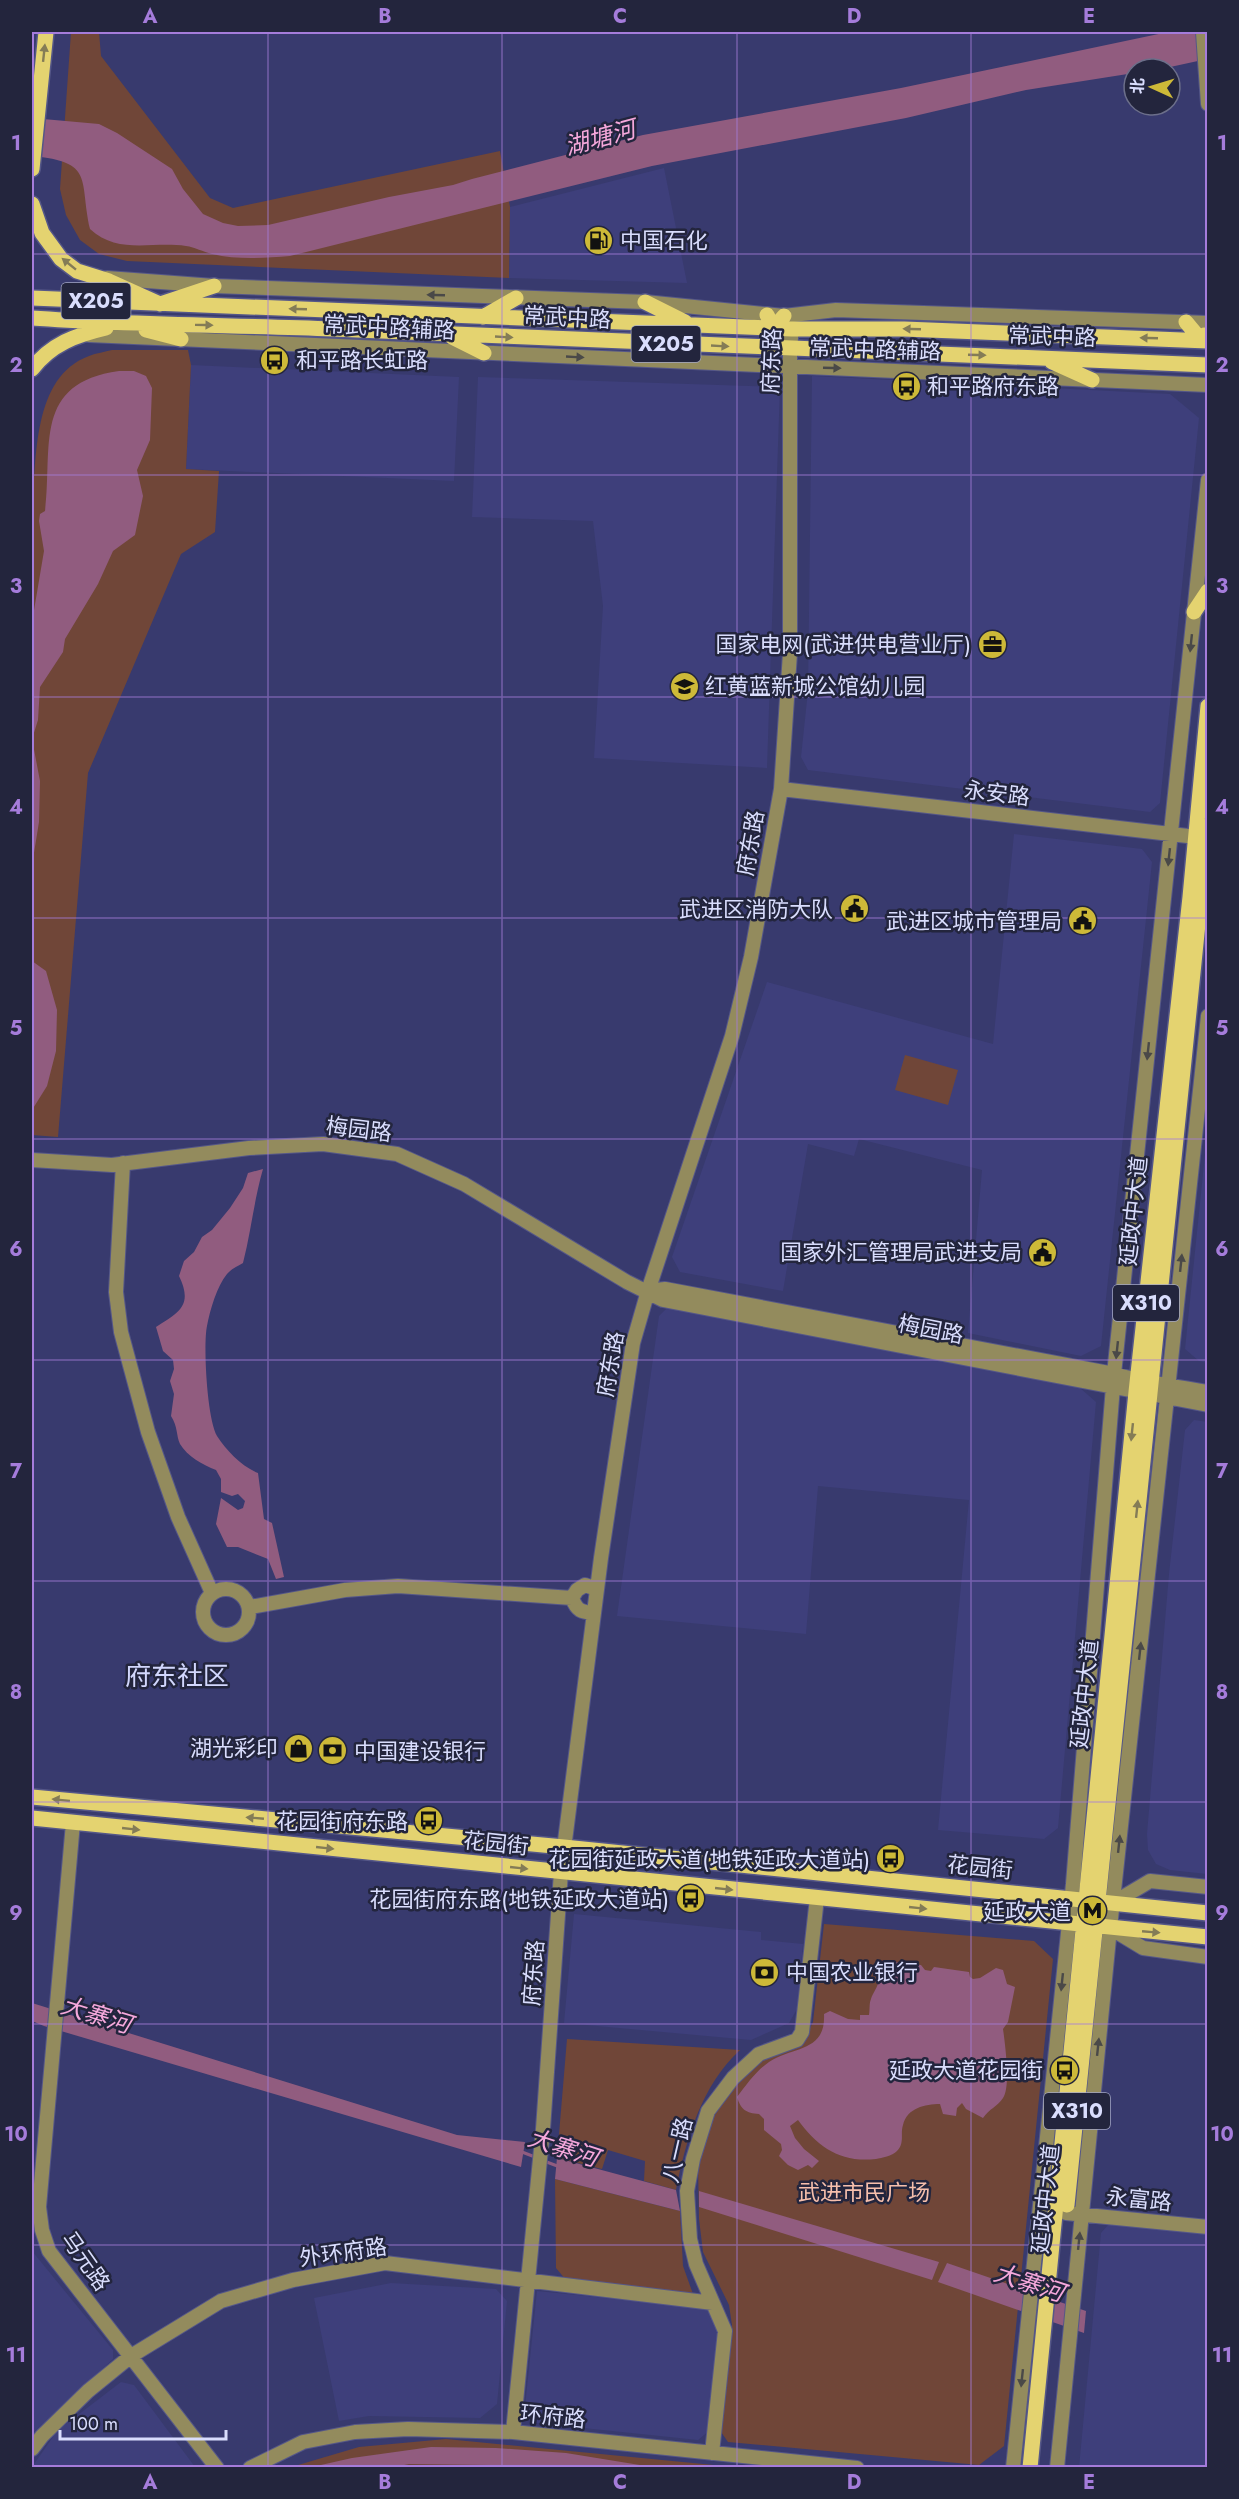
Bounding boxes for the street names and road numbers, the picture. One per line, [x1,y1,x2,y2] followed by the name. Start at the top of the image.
[62,283,130,319] road number: X205
[522,299,612,335] street label: 常武中路
[322,308,456,346] street label: 常武中路辅路
[1007,318,1097,354] street label: 常武中路
[632,326,700,362] road number: X205
[754,327,788,395] street label: 府东路
[808,331,942,367] street label: 常武中路辅路
[962,773,1032,813] street label: 永安路
[729,808,771,878] street label: 府东路
[324,1109,394,1149] street label: 梅园路
[1111,1155,1155,1267] street label: 延政中大道
[1113,1285,1179,1321] road number: X310
[896,1307,966,1351] street label: 梅园路
[589,1329,631,1399] street label: 府东路
[1062,1638,1106,1750] street label: 延政中大道
[462,1824,530,1862] street label: 花园街
[946,1848,1014,1886] street label: 花园街
[515,1939,551,2007] street label: 府东路
[1044,2093,1110,2129] road number: X310
[654,2114,700,2186] street label: 八一路
[1023,2143,1067,2255] street label: 延政中大道
[1105,2180,1173,2218] street label: 永富路
[54,2225,118,2297] street label: 马元路
[297,2230,389,2274] street label: 外环府路
[519,2397,587,2435] street label: 环府路

